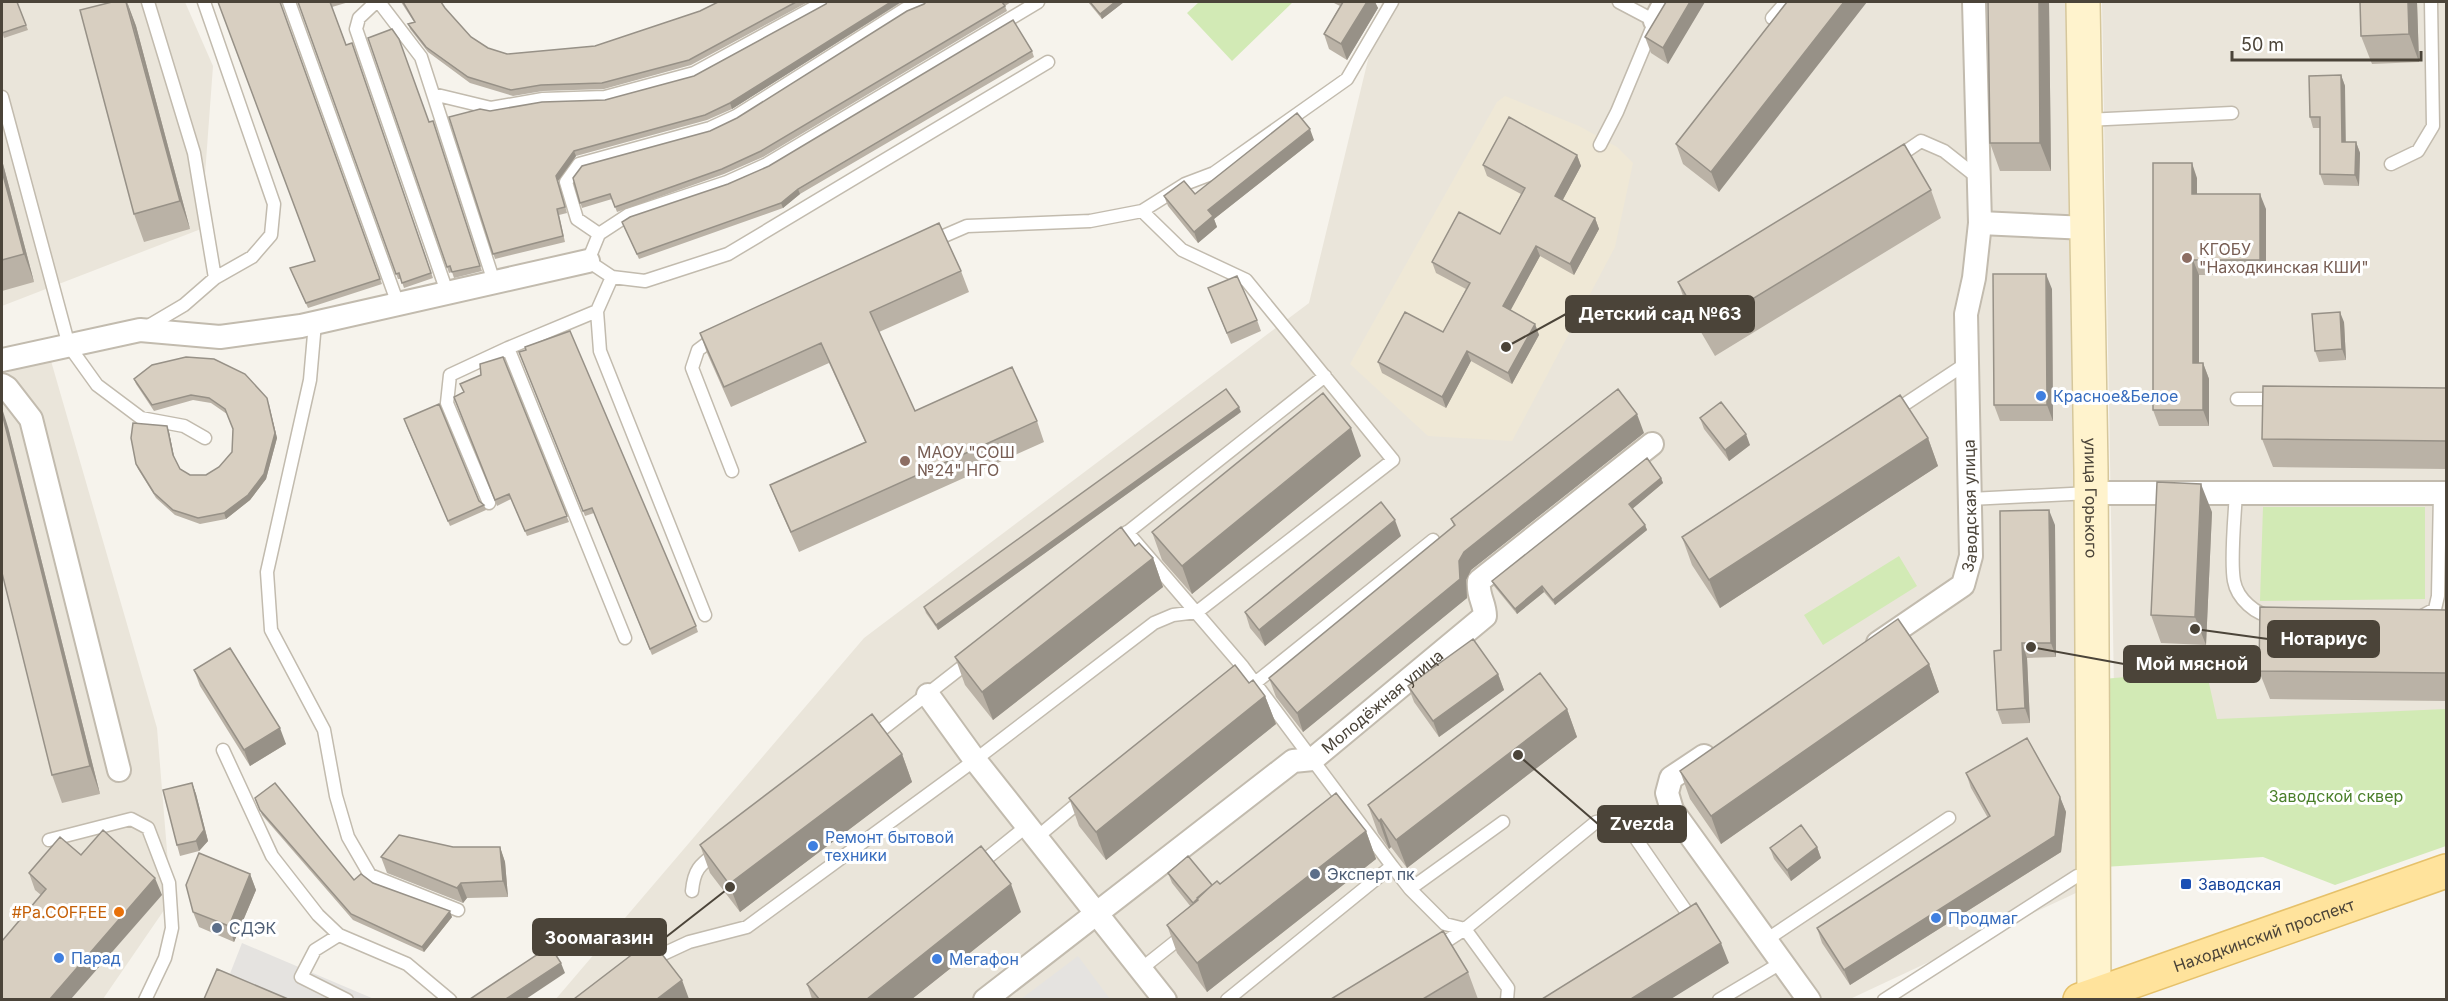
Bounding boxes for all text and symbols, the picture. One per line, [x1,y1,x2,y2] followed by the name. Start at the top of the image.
[2232,24,2421,62] scale bar
[2241,34,2284,55] text: 50 m
[2199,239,2369,277] place label: КГОБУ "Находкинская КШИ"
[2180,251,2194,265] marker: КГОБУ "Находкинская КШИ"
[1566,296,1754,332] callout: Детский сад №63
[1578,303,1742,324] text: Детский сад №63
[2053,386,2178,406] place label: Красное&Белое
[2034,389,2048,403] marker: Красное&Белое
[2080,437,2102,558] street label: улица Горького
[1957,439,1981,575] street label: Заводская улица
[917,442,1015,480] place label: МАОУ "СОШ №24" НГО
[898,454,912,468] marker: МАОУ "СОШ №24" НГО
[2268,621,2379,657] callout: Нотариус
[2280,628,2368,649] text: Нотариус
[1317,645,1447,758] street label: Молодёжная улица
[2124,646,2260,682] callout: Мой мясной
[2136,653,2248,674] text: Мой мясной
[2269,786,2403,806] park label: Заводской сквер
[1598,806,1686,842] callout: Zvezda
[1610,813,1674,834] text: Zvezda
[825,827,954,865] place label: Ремонт бытовой техники
[806,839,820,853] marker: Ремонт бытовой техники
[1327,864,1415,884] place label: Эксперт пк
[1308,867,1322,881] marker: Эксперт пк
[2198,874,2281,894] place label: Заводская
[2179,877,2193,891] marker: Заводская
[2171,894,2358,976] street label: Находкинский проспект
[12,902,107,922] place label: #Pa.COFFEE
[112,905,126,919] marker: #Pa.COFFEE
[1948,908,2018,928] place label: Продмаг
[1929,911,1943,925] marker: Продмаг
[229,918,276,938] place label: СДЭК
[533,919,666,955] callout: Зоомагазин
[210,921,224,935] marker: СДЭК
[545,927,653,948] text: Зоомагазин
[71,948,121,968] place label: Парад
[949,949,1019,969] place label: Мегафон
[52,951,66,965] marker: Парад
[930,952,944,966] marker: Мегафон

